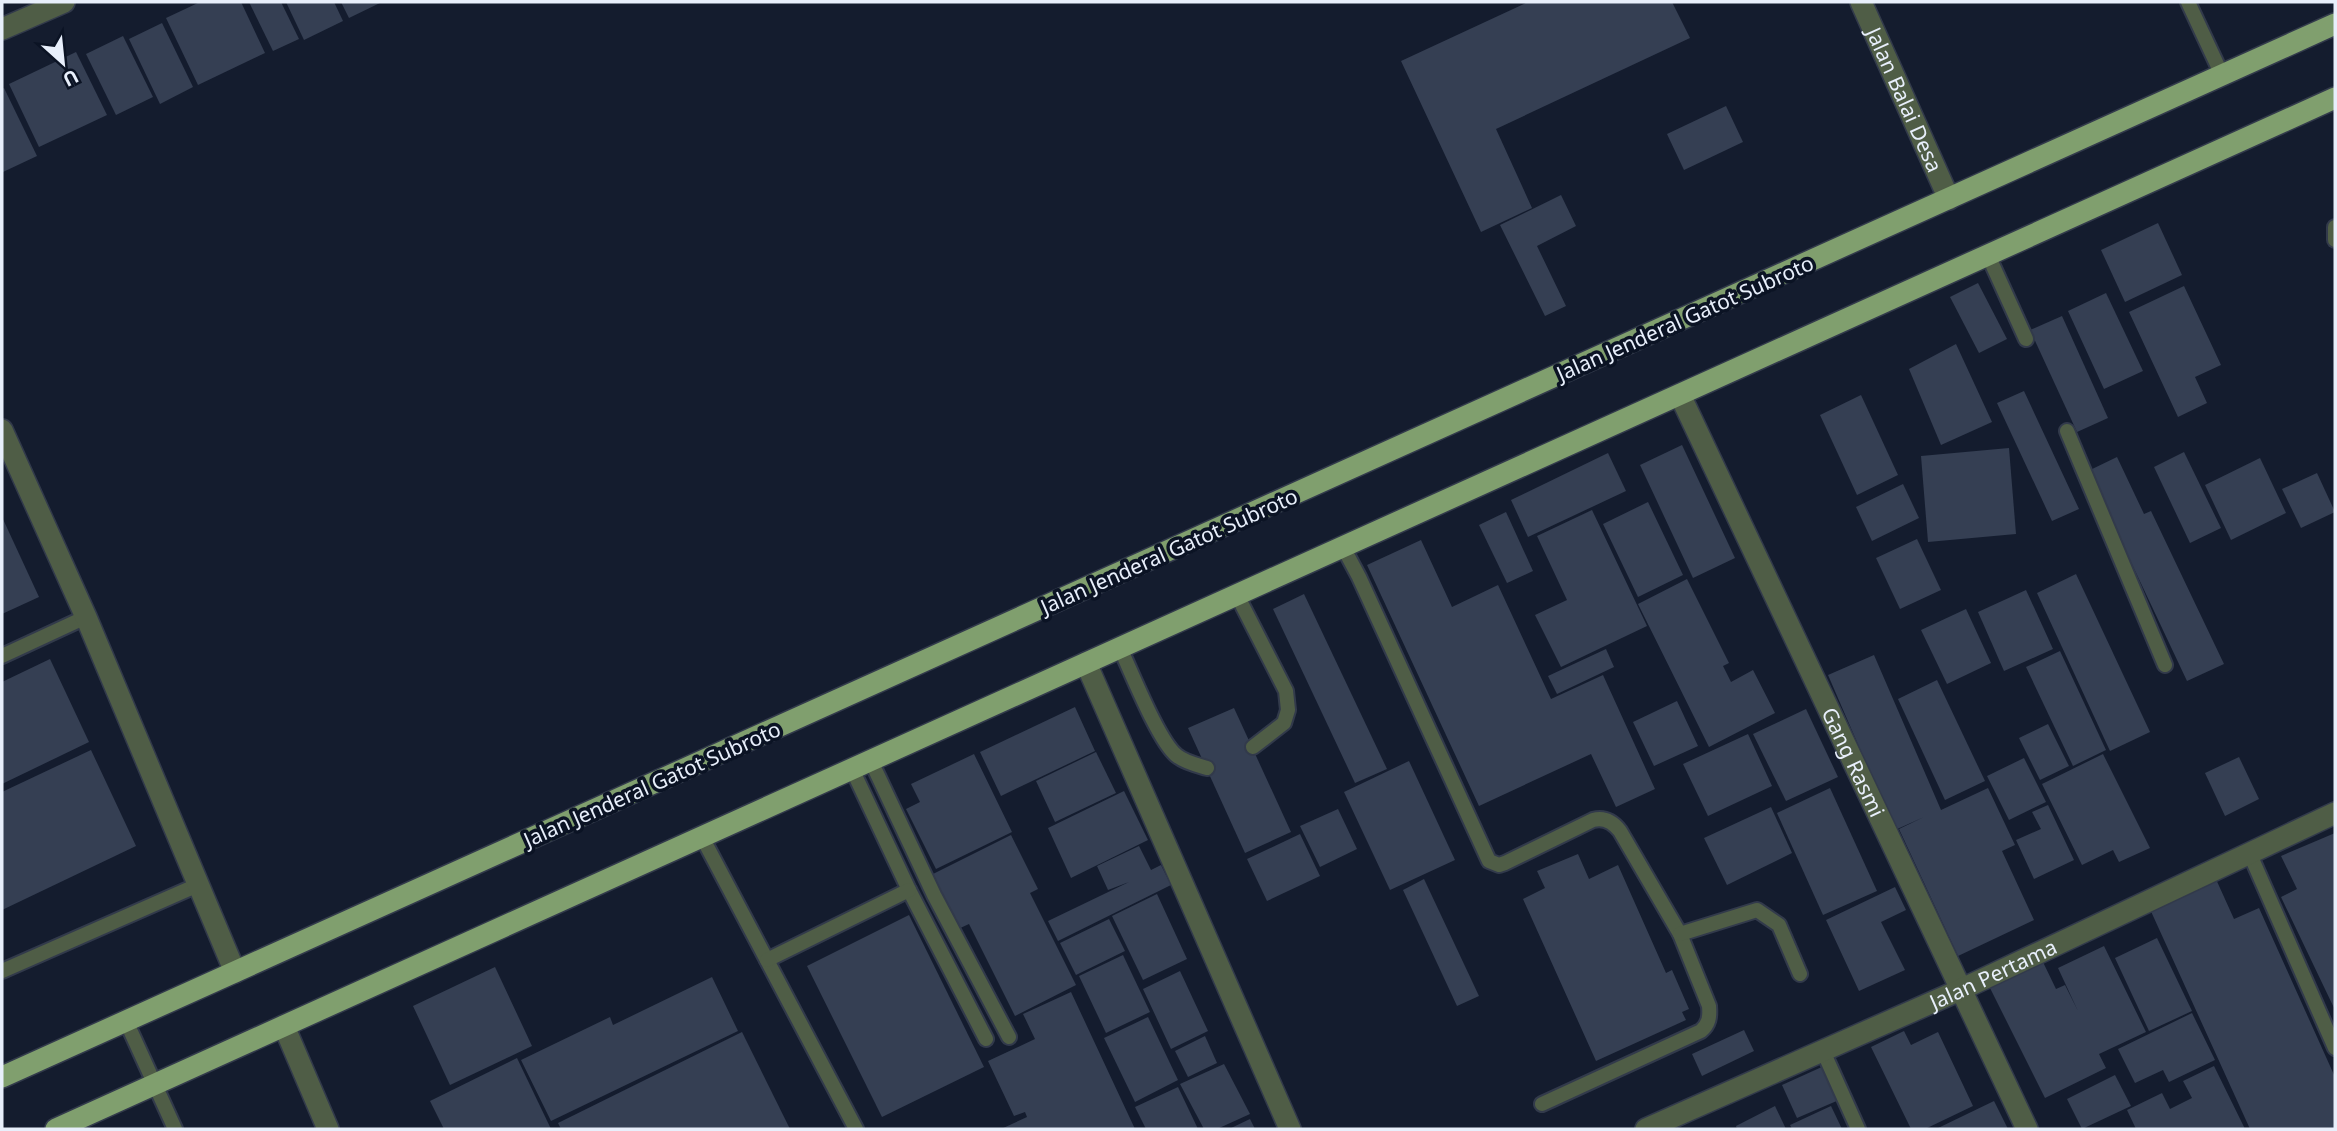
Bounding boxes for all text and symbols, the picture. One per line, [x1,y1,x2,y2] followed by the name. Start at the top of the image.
[1859,21,1949,177] street label: Jalan Balai Desa
[28,28,98,98] north arrow
[58,63,83,93] text: U
[1550,249,1818,388] street label: Jalan Jenderal Gatot Subroto
[1034,482,1302,621] street label: Jalan Jenderal Gatot Subroto
[1816,703,1891,822] street label: Gang Rasmi
[517,715,785,854] street label: Jalan Jenderal Gatot Subroto
[1923,932,2061,1017] street label: Jalan Pertama

